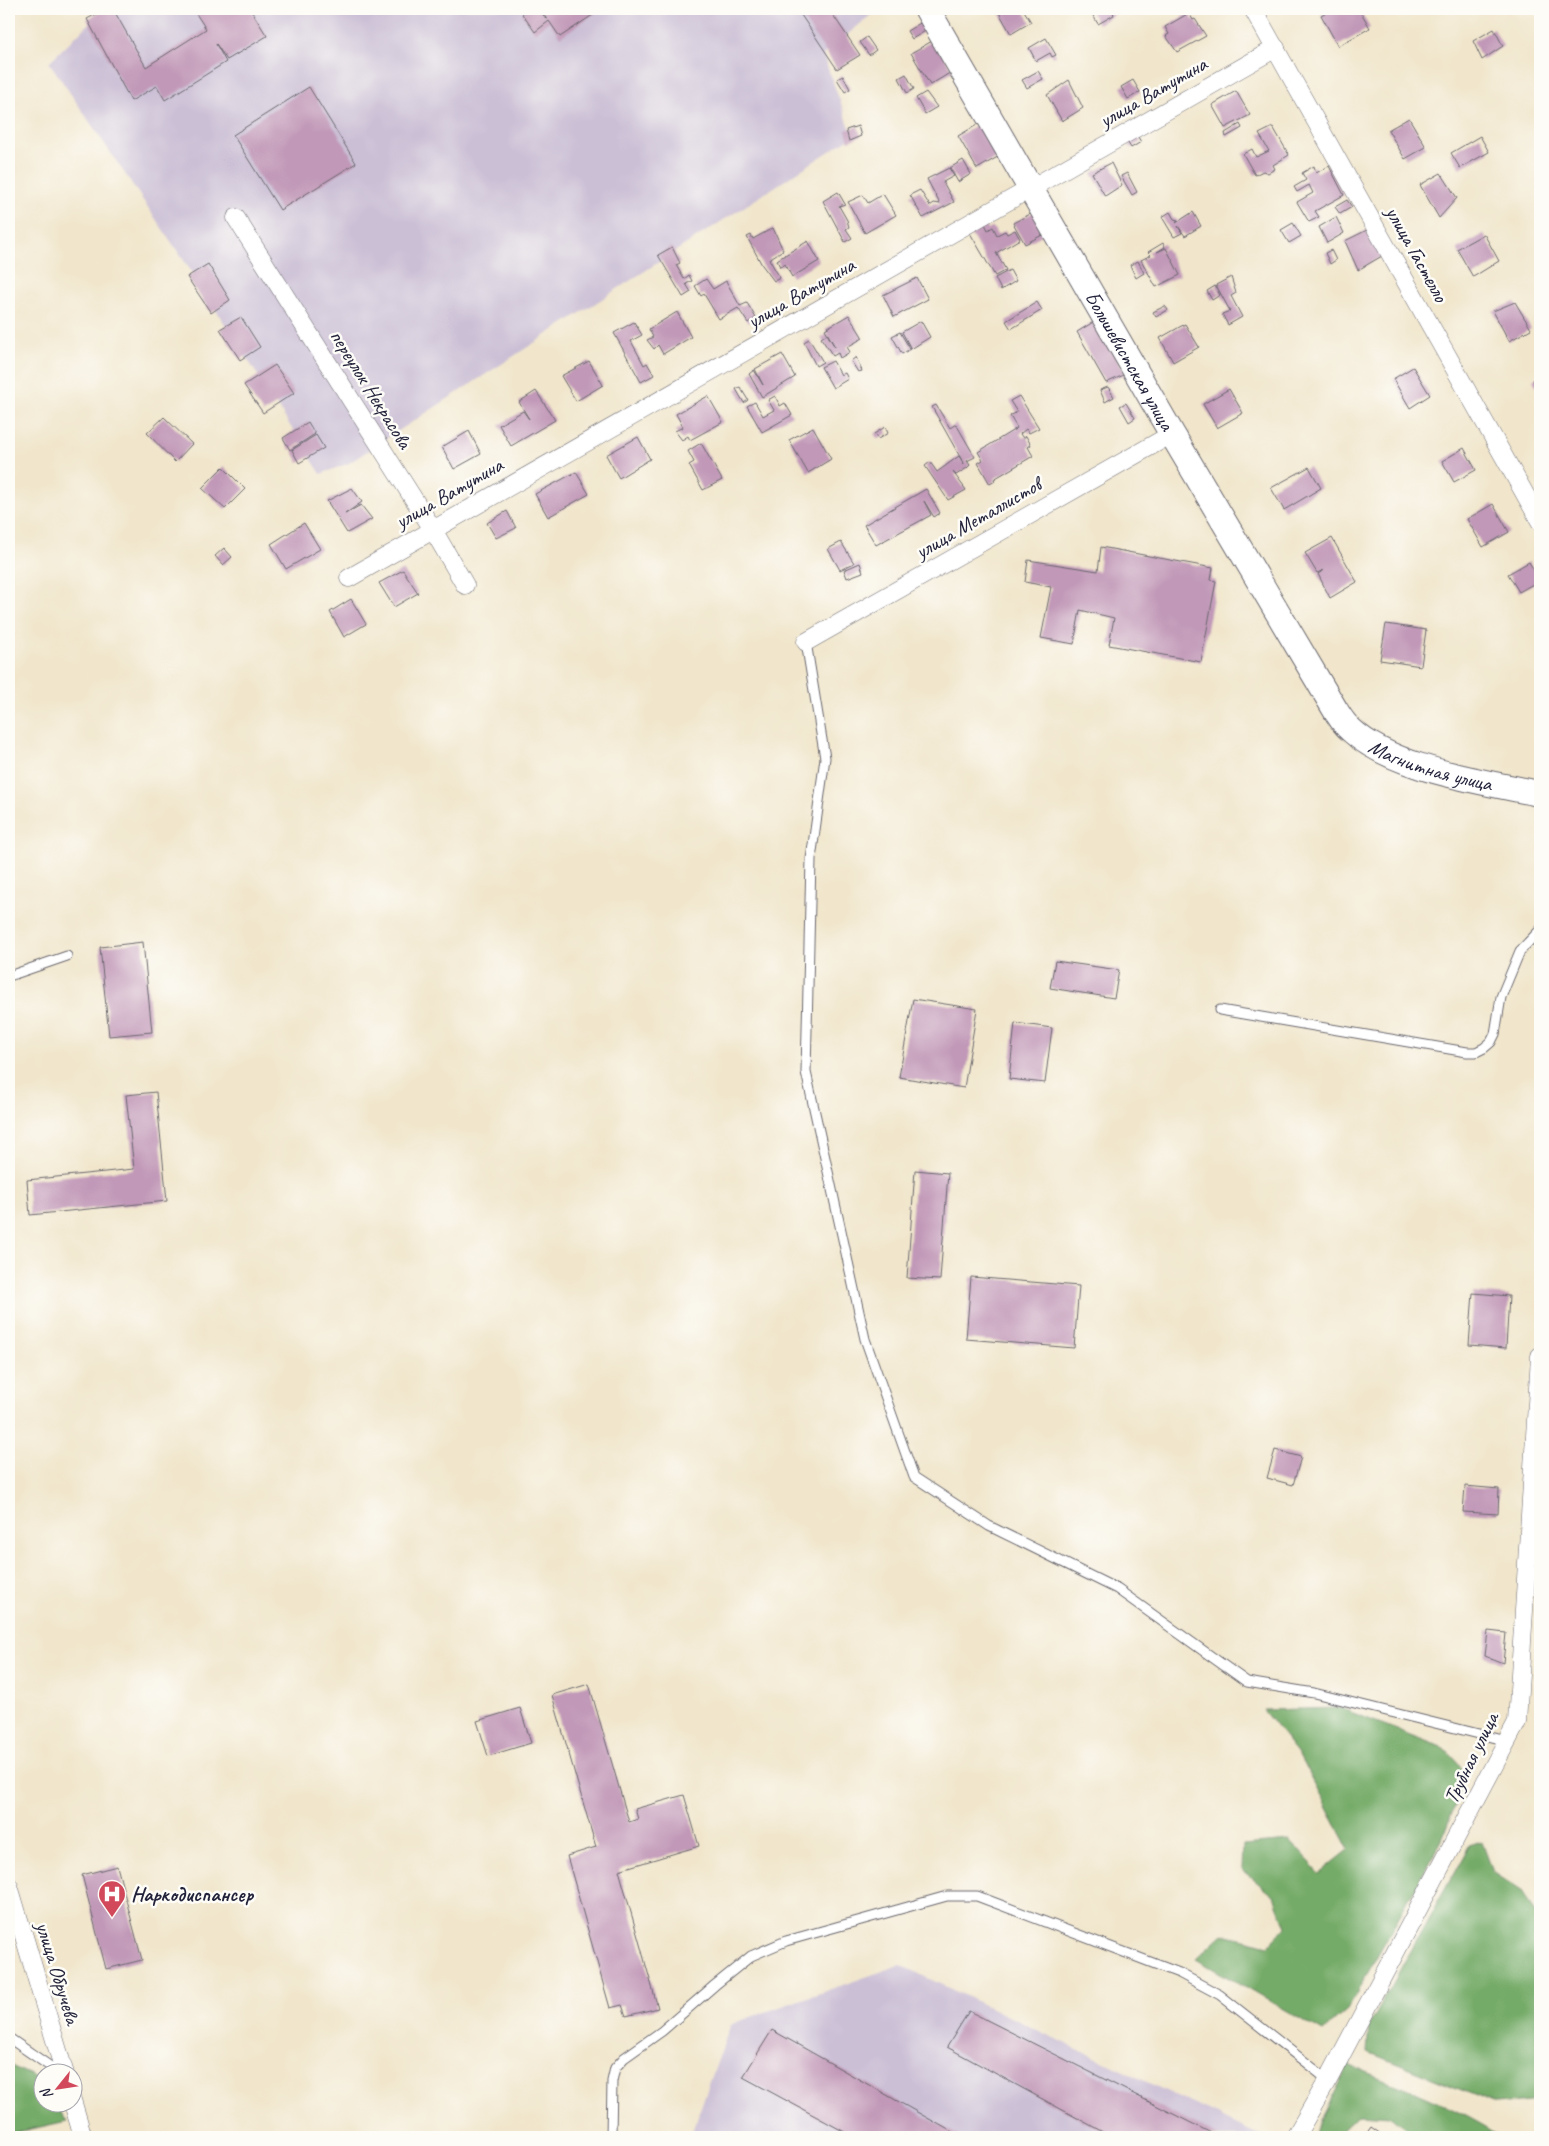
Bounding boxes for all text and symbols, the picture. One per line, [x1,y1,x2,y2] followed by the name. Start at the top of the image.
[1093,50,1213,134] street label: улица Ватутина
[1379,200,1455,308] street label: улица Гастелло
[741,251,861,335] street label: улица Ватутина
[1079,286,1181,437] street label: Большевистская улица
[324,325,419,455] street label: переулок Некрасова
[389,451,509,535] street label: улица Ватутина
[909,469,1049,566] street label: улица Металлистов
[1364,733,1496,797] street label: Магнитная улица
[1438,1706,1505,1808] street label: Трубная улица
[97,1879,127,1918] hospital icon: Наркодиспансер
[131,1881,254,1907] place label: Наркодиспансер
[29,1917,87,2030] street label: улица Обручева
[32,2064,82,2114] north arrow
[36,2084,57,2102] text: N

